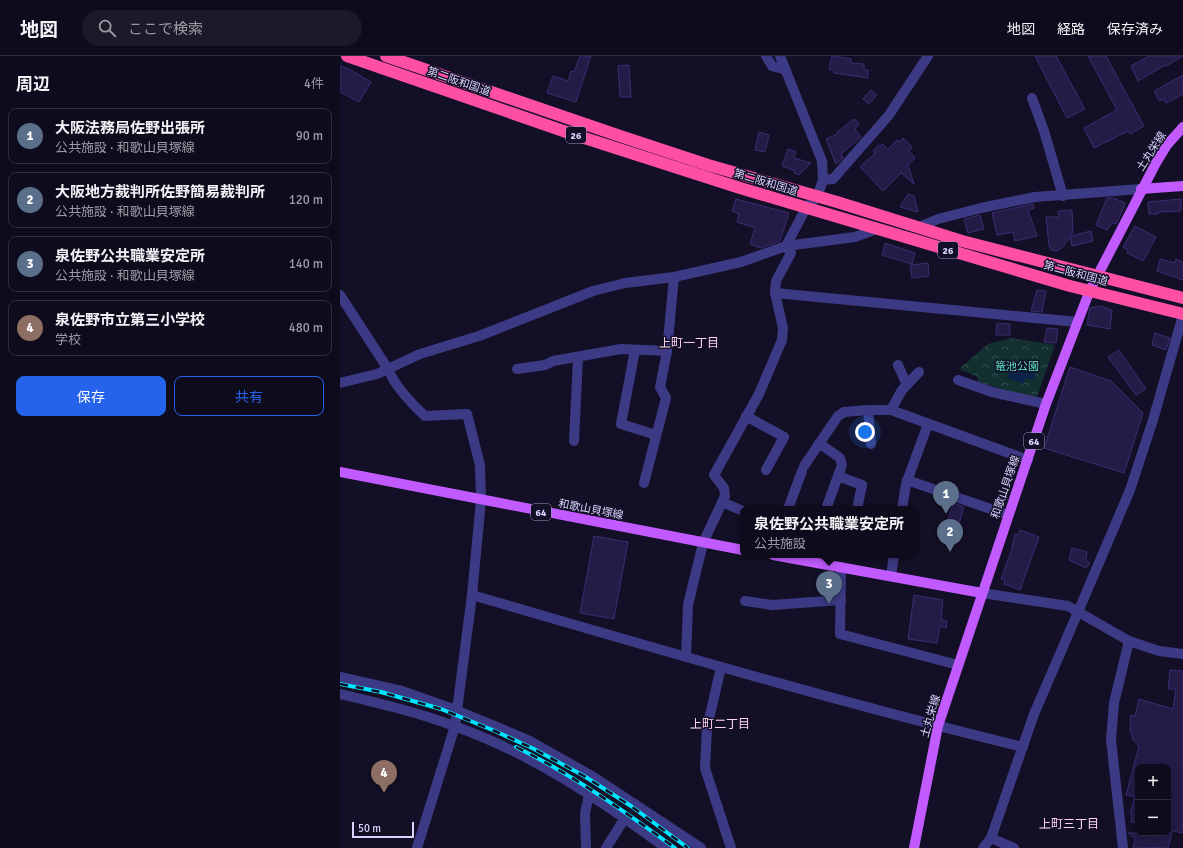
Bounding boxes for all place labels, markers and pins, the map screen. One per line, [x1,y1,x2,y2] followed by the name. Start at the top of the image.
[933,481,959,514] pin: 1
[937,519,963,552] pin: 2
[816,571,842,604] pin: 3
[371,760,397,793] pin: 4

